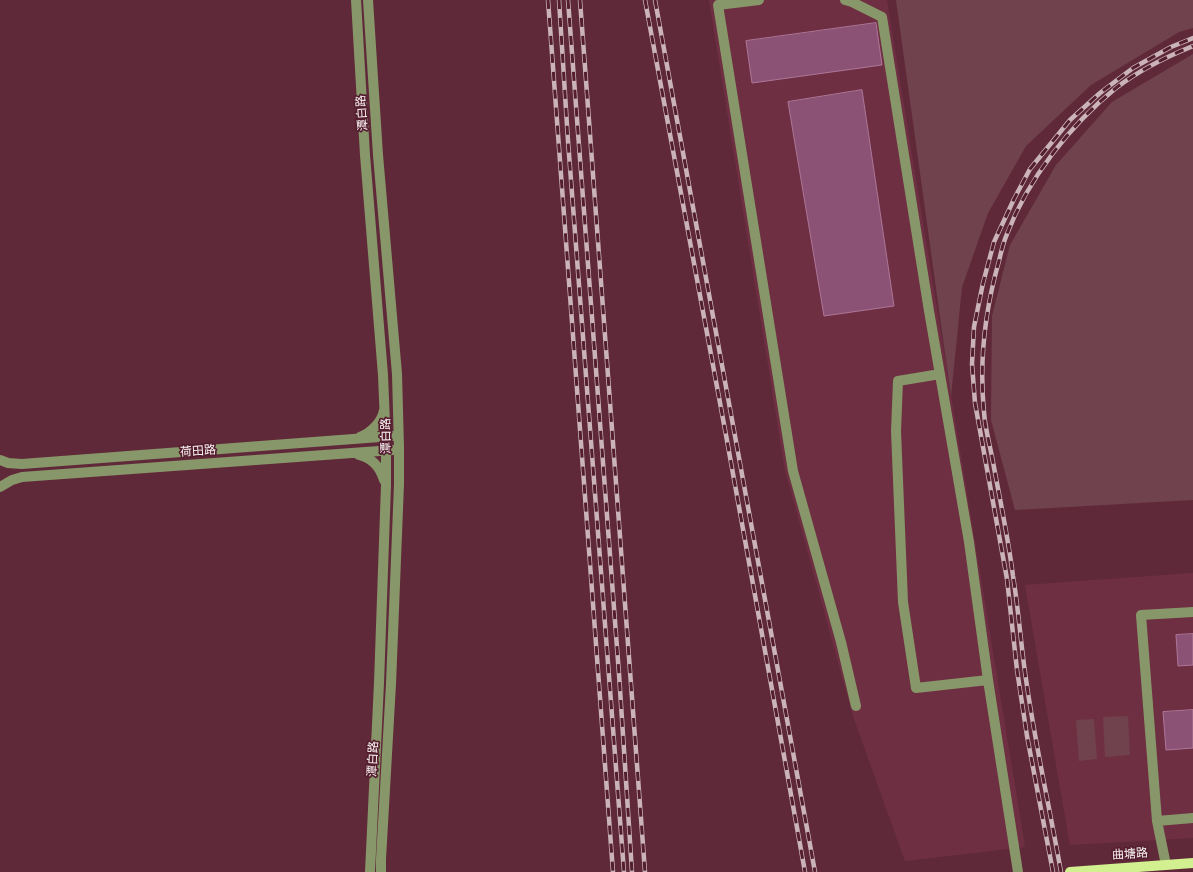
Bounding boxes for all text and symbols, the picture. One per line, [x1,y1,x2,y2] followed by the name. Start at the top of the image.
[354,95,370,131] street label: 潭白路
[378,418,394,454] street label: 潭白路
[180,443,216,459] street label: 荷田路
[365,741,381,777] street label: 潭白路
[1112,846,1148,862] street label: 曲塘路

